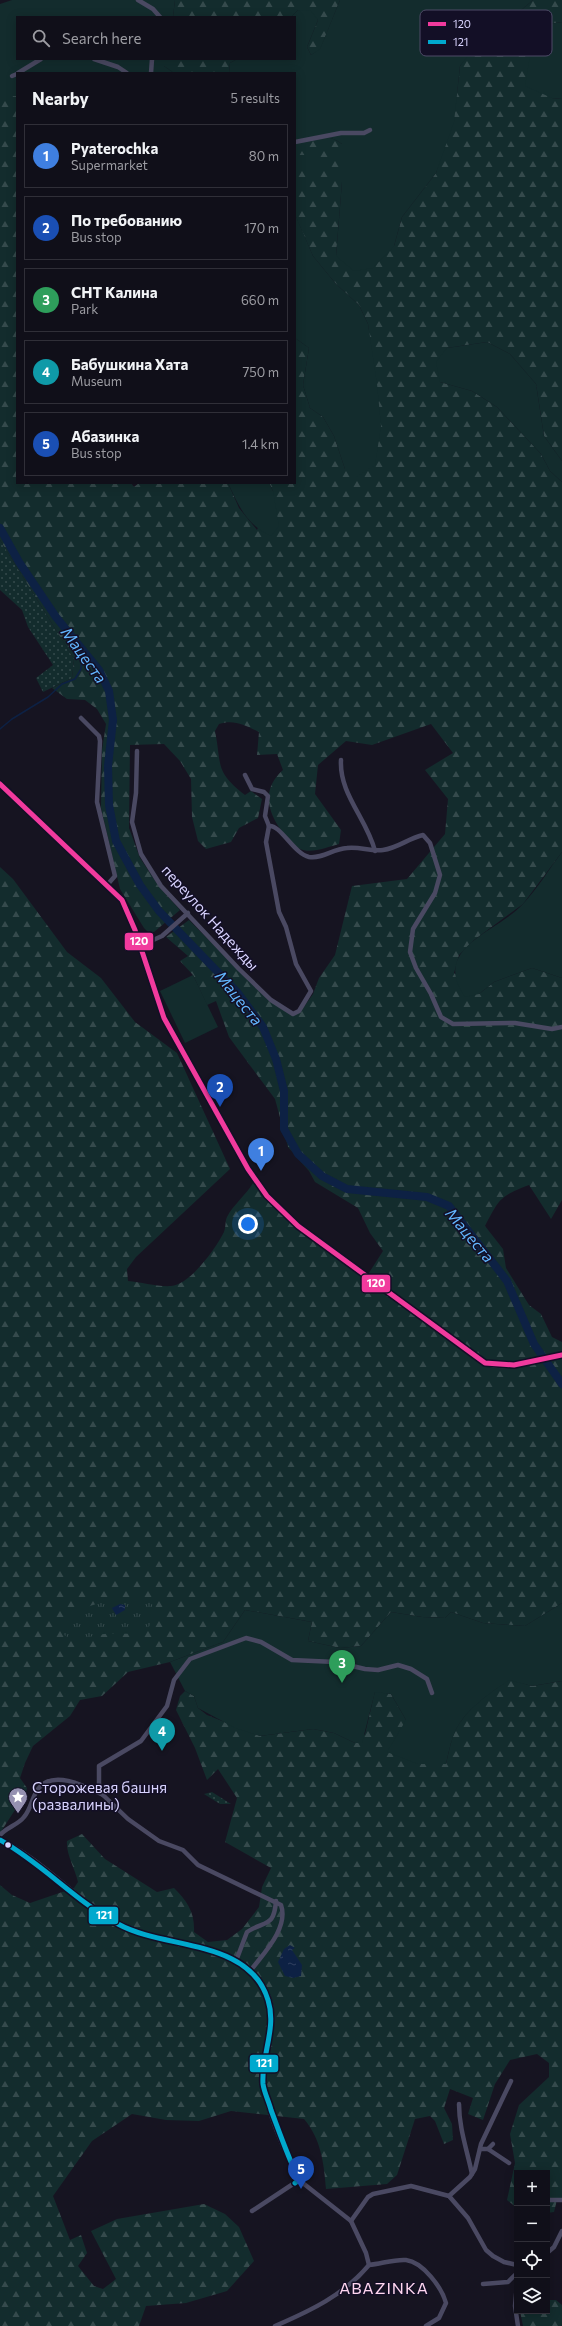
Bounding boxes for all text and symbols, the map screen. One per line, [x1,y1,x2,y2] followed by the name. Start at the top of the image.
[420,10,552,56] legend
[16,16,296,60] search box
[453,17,471,30] text: 120
[30,27,52,49] icon: search
[62,29,141,47] text: Search here
[453,35,469,48] text: 121
[32,88,89,109] text: Nearby
[230,90,280,106] text: 5 results
[71,139,158,157] text: Pyaterochka
[43,148,49,164] text: 1
[249,148,279,164] text: 80 m
[71,157,148,173] text: Supermarket
[71,211,182,229] text: По требованию
[42,220,50,236] text: 2
[244,220,279,236] text: 170 m
[71,229,122,245] text: Bus stop
[71,283,158,301] text: СНТ Калина
[42,292,50,308] text: 3
[241,292,279,308] text: 660 m
[71,301,98,317] text: Park
[71,355,188,373] text: Бабушкина Хата
[42,364,50,380] text: 4
[242,364,279,380] text: 750 m
[71,373,122,389] text: Museum
[71,427,139,445] text: Абазинка
[42,436,50,452] text: 5
[242,436,279,452] text: 1.4 km
[71,445,122,461] text: Bus stop
[58,623,111,687] water label: Мацеста
[159,861,263,974] street label: переулок Надежды
[124,932,154,951] line badge: 120
[130,934,148,947] text: 120
[212,966,267,1029] water label: Мацеста
[207,1074,233,1107] pin: 2
[248,1138,274,1171] pin: 1
[442,1204,499,1266] water label: Мацеста
[238,1214,258,1234] your location
[361,1274,391,1293] line badge: 120
[367,1276,385,1289] text: 120
[329,1650,355,1683] pin: 3
[149,1718,175,1751] pin: 4
[32,1778,167,1813] place label: Сторожевая башня (развалины)
[7,1786,29,1814] place icon: Сторожевая башня (развалины)
[3,1840,13,1850] unlabelled marker
[88,1906,119,1925] line badge: 121
[96,1908,112,1921] text: 121
[249,2054,279,2073] line badge: 121
[256,2056,272,2069] text: 121
[288,2156,314,2189] pin: 5
[514,2170,550,2314] map controls
[514,2170,550,2206] button: +
[514,2206,550,2242] button: −
[514,2242,550,2278] button: locate
[339,2278,429,2297] district label: ABAZINKA
[514,2278,550,2314] button: layers

